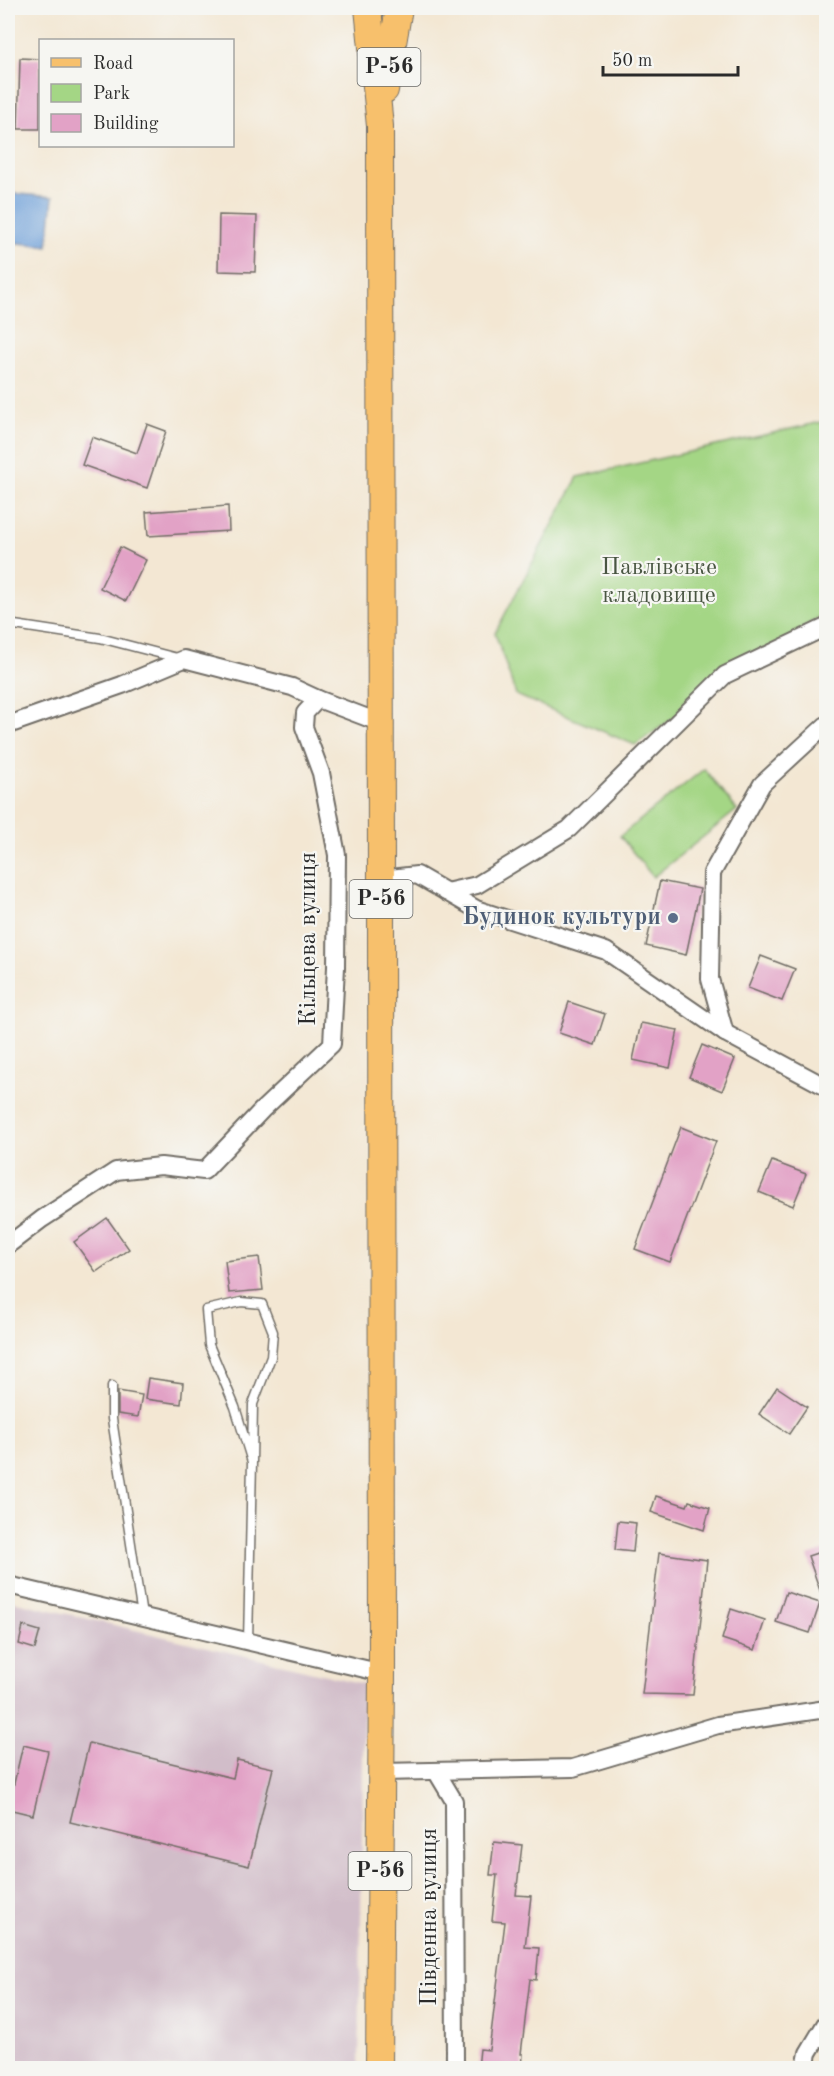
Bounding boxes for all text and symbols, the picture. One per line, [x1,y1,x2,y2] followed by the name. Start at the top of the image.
[39,39,234,147] legend
[603,39,738,77] scale bar
[358,48,420,86] road number: Р-56
[612,52,652,70] text: 50 m
[93,55,133,73] text: Road
[93,85,130,103] text: Park
[93,115,159,133] text: Building
[601,556,717,608] park label: Павлівське кладовище
[297,852,321,1026] street label: Кільцева вулиця
[350,880,412,918] road number: Р-56
[462,906,661,930] place label: Будинок культури
[666,911,680,925] marker: Будинок культури
[418,1828,442,2006] street label: Південна вулиця
[348,1852,412,1890] road number: Р-56

